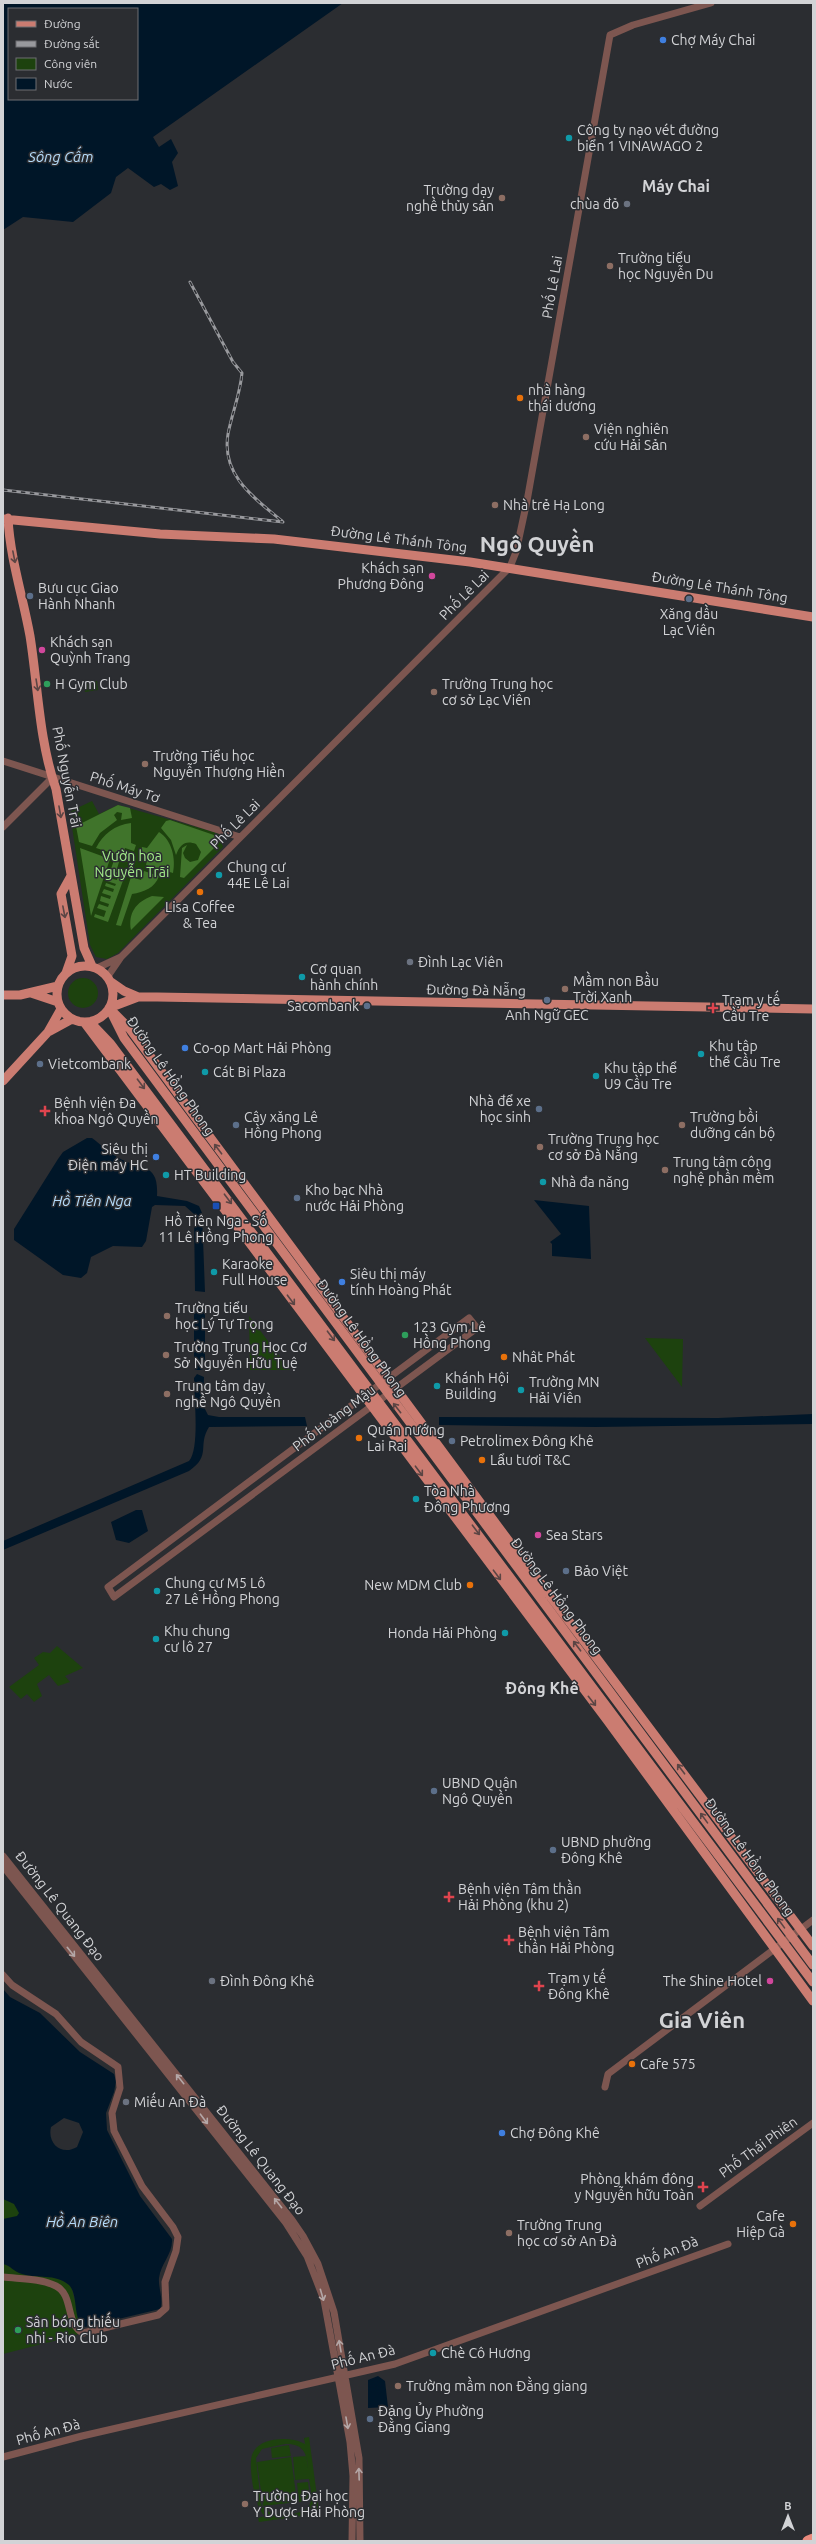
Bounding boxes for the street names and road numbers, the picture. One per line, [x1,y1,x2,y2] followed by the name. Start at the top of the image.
[536,254,565,320] street label: Phố Lê Lai
[330,523,468,555] street label: Đường Lê Thánh Tông
[434,565,492,623] street label: Phố Lê Lai
[651,568,789,606] street label: Đường Lê Thánh Tông
[49,725,87,829] street label: Phố Nguyễn Trãi
[88,766,163,806] street label: Phố Máy Tơ
[205,794,263,852] street label: Phố Lê Lai
[426,979,526,999] street label: Đường Đà Nẵng
[124,1012,220,1139] street label: Đường Lê Hồng Phong
[314,1275,412,1400] street label: Đường Lê Hồng Phong
[288,1380,379,1454] street label: Phố Hoàng Mậu
[508,1533,608,1657] street label: Đường Lê Hồng Phong
[702,1794,800,1919] street label: Đường Lê Hồng Phong
[12,1848,108,1964] street label: Đường Lê Quang Đạo
[213,2102,309,2218] street label: Đường Lê Quang Đạo
[714,2111,800,2181] street label: Phố Thái Phiên
[633,2231,700,2271] street label: Phố An Đà
[329,2339,397,2373] street label: Phố An Đà
[14,2413,82,2448] street label: Phố An Đà

